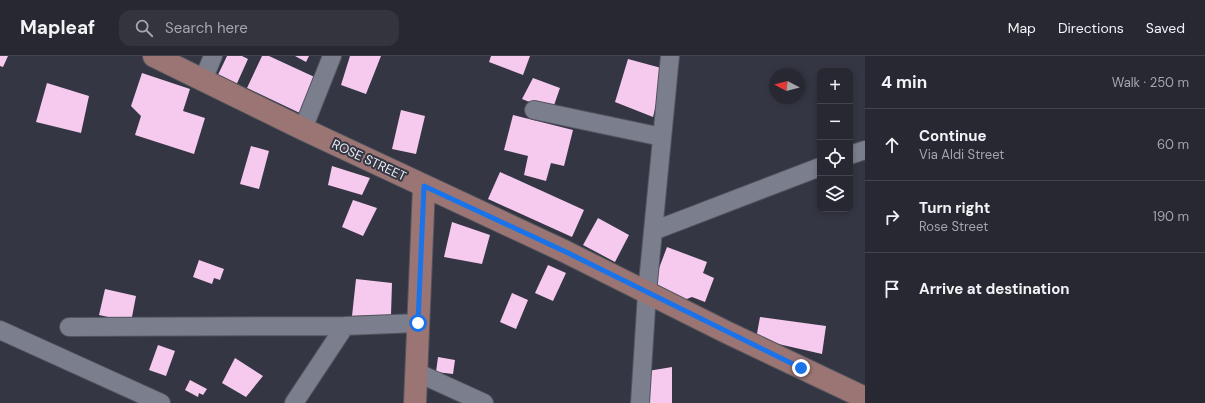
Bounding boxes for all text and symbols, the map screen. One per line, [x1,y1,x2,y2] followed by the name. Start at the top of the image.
[119,10,399,46] search box
[20,15,95,40] text: Mapleaf
[133,17,155,39] icon: search
[165,18,248,38] text: Search here
[1008,19,1036,37] text: Map
[1058,19,1124,37] text: Directions
[1146,19,1185,37] text: Saved
[769,68,805,104] north arrow
[817,68,853,212] map controls
[817,68,853,104] button: +
[881,71,927,93] text: 4 min
[1112,74,1189,91] text: Walk · 250 m
[817,104,853,140] button: −
[919,126,987,146] text: Continue
[881,134,903,156] icon: ahead
[329,135,409,185] street label: ROSE STREET
[1157,136,1189,153] text: 60 m
[817,140,853,176] button: locate
[919,146,1004,163] text: Via Aldi Street
[817,176,853,212] button: layers
[919,198,990,218] text: Turn right
[881,206,903,228] icon: right
[1153,208,1189,225] text: 190 m
[919,218,988,235] text: Rose Street
[881,278,903,300] icon: arrive
[919,279,1070,299] text: Arrive at destination
[409,314,427,332] route start
[792,359,810,377] route end

